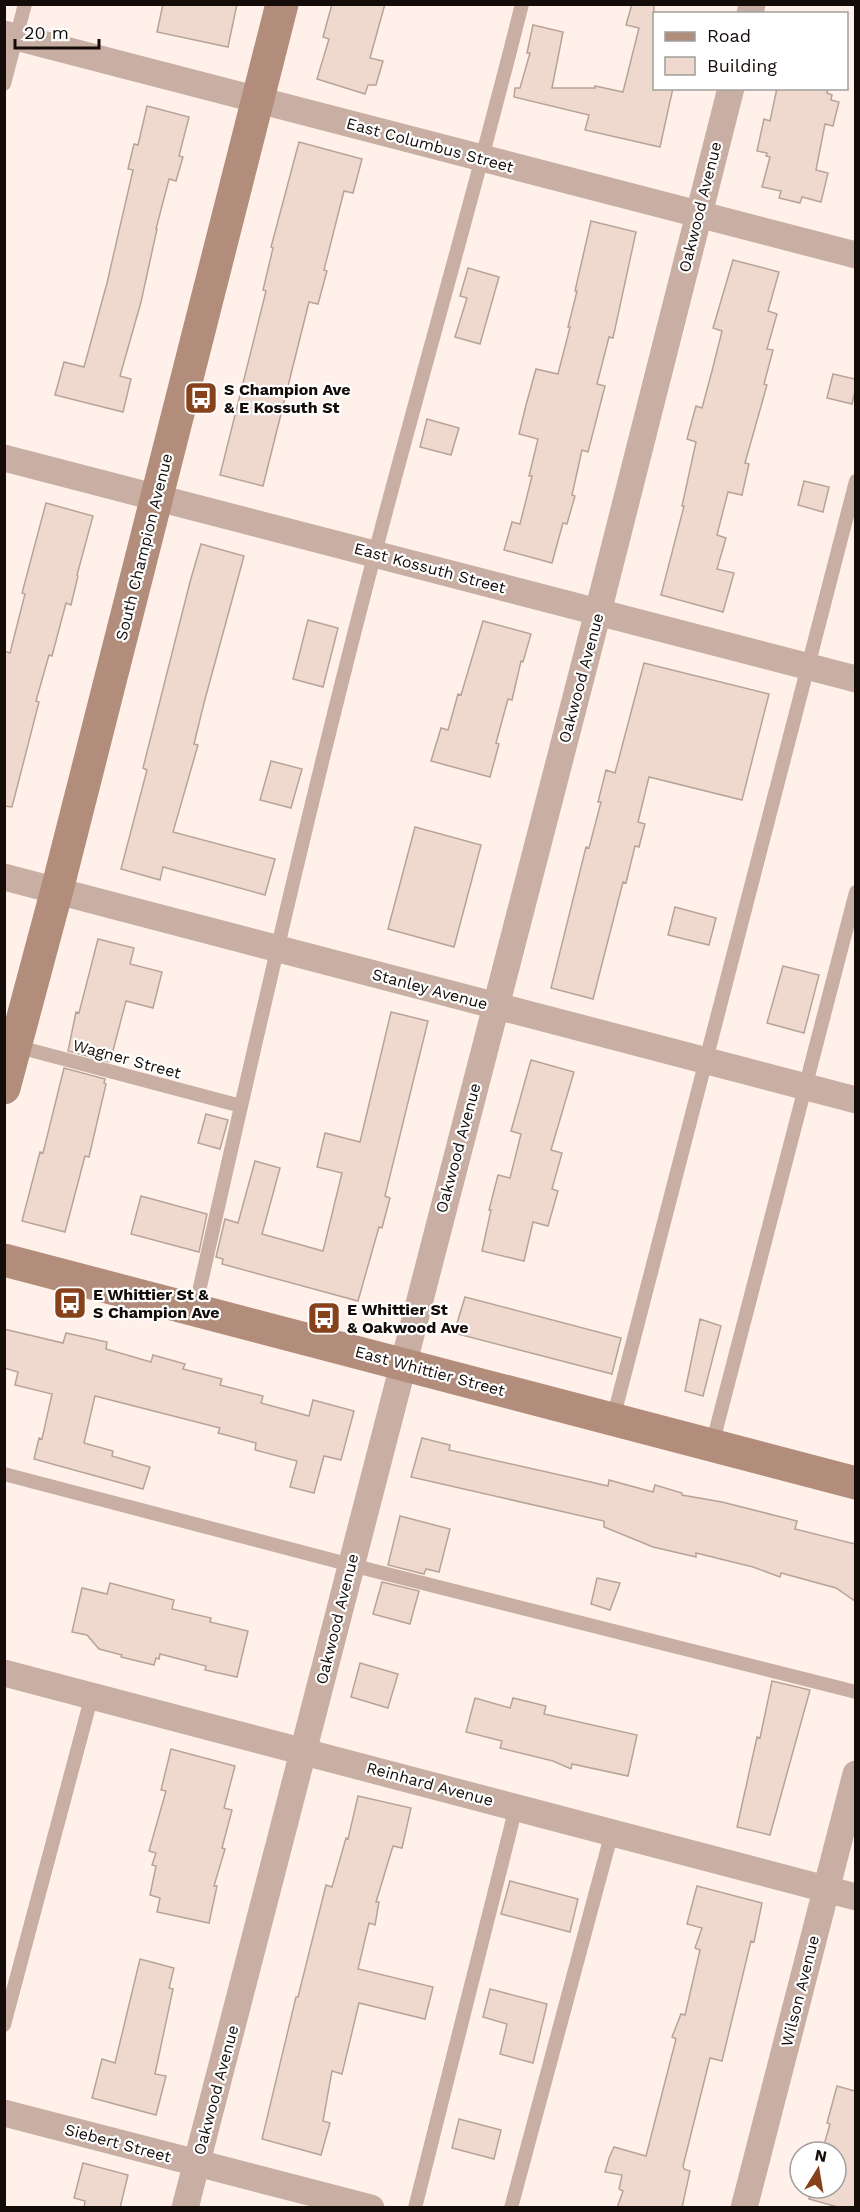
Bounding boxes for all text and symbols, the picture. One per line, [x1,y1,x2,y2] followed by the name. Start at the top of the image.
[15,12,99,50] scale bar
[653,12,848,90] legend
[24,22,69,43] text: 20 m
[707,25,751,46] text: Road
[707,55,777,76] text: Building
[344,114,516,177] street label: East Columbus Street
[675,140,725,274] street label: Oakwood Avenue
[183,380,219,416] bus stop icon: S Champion Ave & E Kossuth St
[224,380,351,417] place label: S Champion Ave & E Kossuth St
[112,451,176,643] street label: South Champion Avenue
[352,539,508,597] street label: East Kossuth Street
[555,611,607,745] street label: Oakwood Avenue
[370,964,490,1014] street label: Stanley Avenue
[71,1035,183,1083] street label: Wagner Street
[432,1081,484,1215] street label: Oakwood Avenue
[52,1285,88,1321] bus stop icon: E Whittier St & S Champion Ave
[93,1285,220,1322] place label: E Whittier St & S Champion Ave
[306,1300,342,1336] bus stop icon: E Whittier St & Oakwood Ave
[347,1300,469,1337] place label: E Whittier St & Oakwood Ave
[353,1342,507,1400] street label: East Whittier Street
[312,1552,362,1686] street label: Oakwood Avenue
[365,1758,495,1810] street label: Reinhard Avenue
[777,1933,823,2049] street label: Wilson Avenue
[190,2023,242,2157] street label: Oakwood Avenue
[63,2120,174,2166] street label: Siebert Street
[788,2140,848,2200] north arrow
[813,2145,828,2166] text: N

